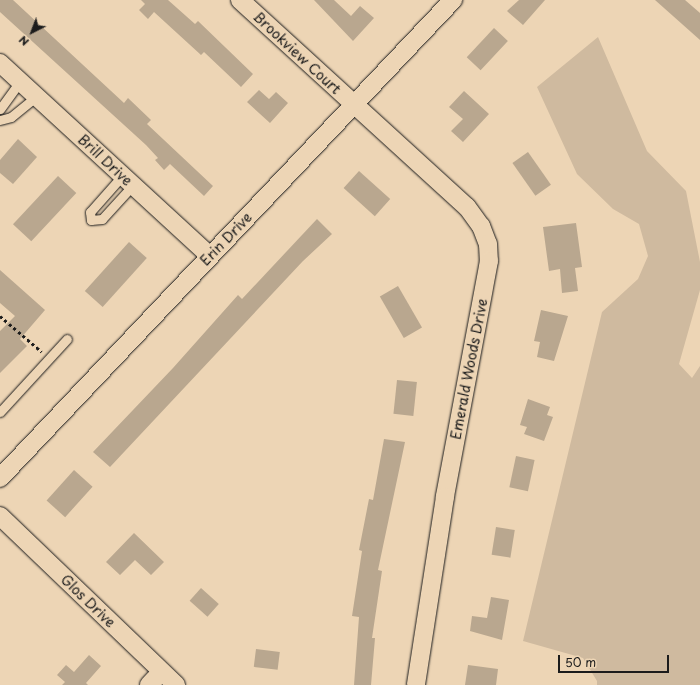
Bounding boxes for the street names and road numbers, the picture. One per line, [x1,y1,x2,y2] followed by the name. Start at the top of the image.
[250,9,344,97] street label: Brookview Court
[74,131,136,189] street label: Brill Drive
[197,209,255,269] street label: Erin Drive
[447,296,491,442] street label: Emerald Woods Drive
[57,571,119,631] street label: Glos Drive

